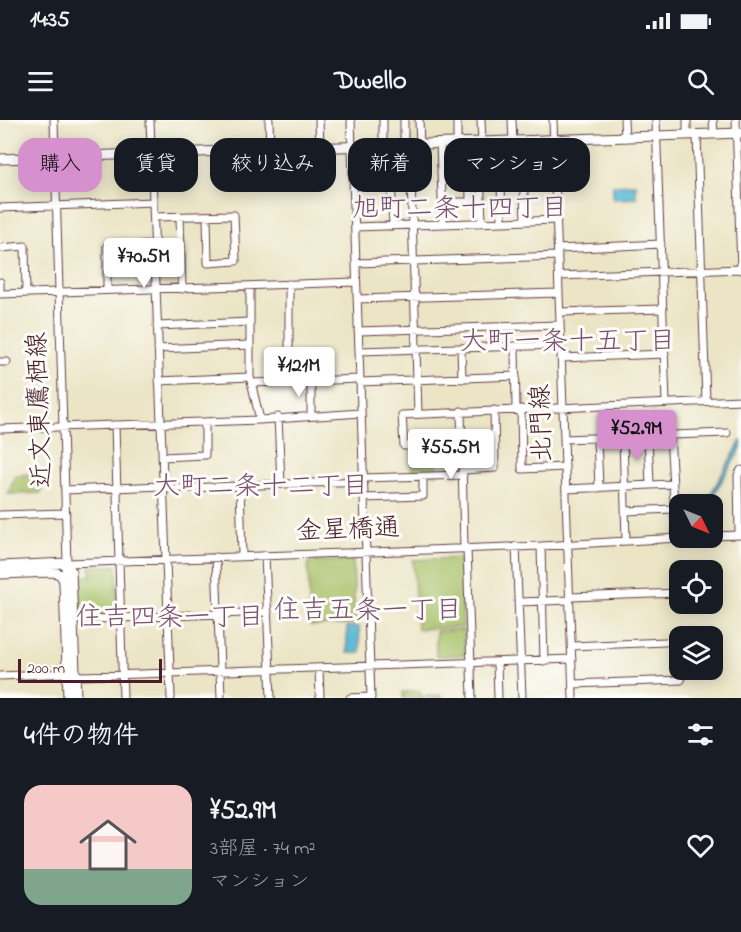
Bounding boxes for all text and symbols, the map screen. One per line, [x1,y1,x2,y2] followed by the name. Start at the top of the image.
[30,5,70,37] text: 14:35
[334,62,407,101] text: Dwello
[24,65,57,98] icon: menu
[684,65,717,98] icon: search
[18,138,102,192] chip: 購入
[114,138,198,192] chip: 賃貸
[210,138,336,192] chip: 絞り込み
[348,138,432,192] chip: 新着
[444,138,590,192] chip: マンション
[352,190,568,229] district label: 旭町二条十四丁目
[95,238,193,289] pin: ¥70.5M
[118,243,170,272] text: ¥70.5M
[460,323,676,362] district label: 大町一条十五丁目
[19,331,63,489] street label: 近文東鷹栖線
[257,347,341,398] pin: ¥121M
[278,352,320,381] text: ¥121M
[523,383,563,463] street label: 北門線
[588,410,686,461] pin: ¥52.9M
[611,415,663,444] text: ¥52.9M
[402,429,500,480] pin: ¥55.5M
[422,434,480,463] text: ¥55.5M
[153,468,369,507] district label: 大町二条十二丁目
[669,494,723,548] north arrow
[669,494,723,680] map controls
[295,510,401,552] street label: 金星橋通
[669,560,723,614] button: locate
[274,592,463,631] district label: 住吉五条一丁目
[76,599,265,638] district label: 住吉四条一丁目
[669,626,723,680] button: layers
[18,656,162,684] scale bar
[27,657,65,681] text: 200 m
[24,718,139,756] text: 4件の物件
[684,718,717,751] icon: filters
[210,793,277,831] text: ¥52.9M
[72,809,144,881] icon: home
[684,829,717,862] icon: heart
[210,835,315,864] text: 3部屋 · 74 m²
[210,868,309,897] text: マンション

